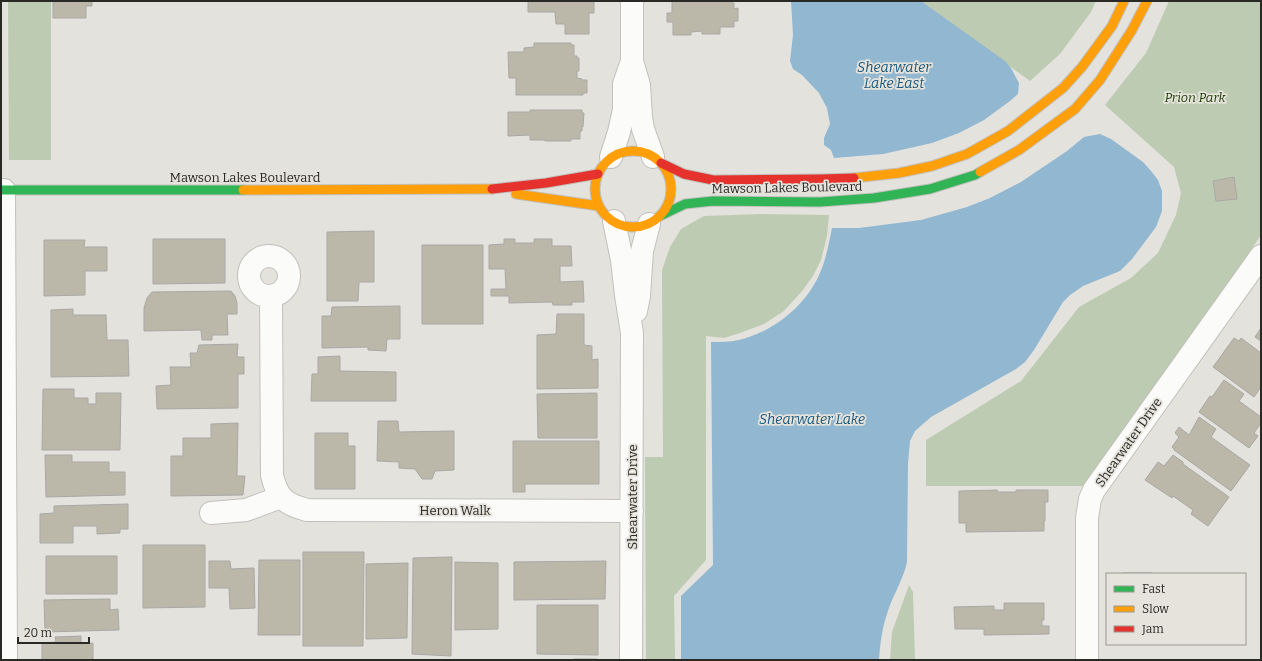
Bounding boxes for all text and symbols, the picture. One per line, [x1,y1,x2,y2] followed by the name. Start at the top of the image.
[857,59,932,92] water label: Shearwater Lake East
[1164,90,1227,105] park label: Prion Park
[170,170,321,185] street label: Mawson Lakes Boulevard
[711,179,863,196] street label: Mawson Lakes Boulevard
[1092,395,1165,490] street label: Shearwater Drive
[759,411,865,428] water label: Shearwater Lake
[625,444,640,550] street label: Shearwater Drive
[419,503,491,518] street label: Heron Walk
[1106,573,1246,645] legend
[1142,582,1166,596] text: Fast
[1142,602,1169,616] text: Slow
[18,619,89,645] scale bar
[1141,622,1164,636] text: Jam
[24,626,53,640] text: 20 m

